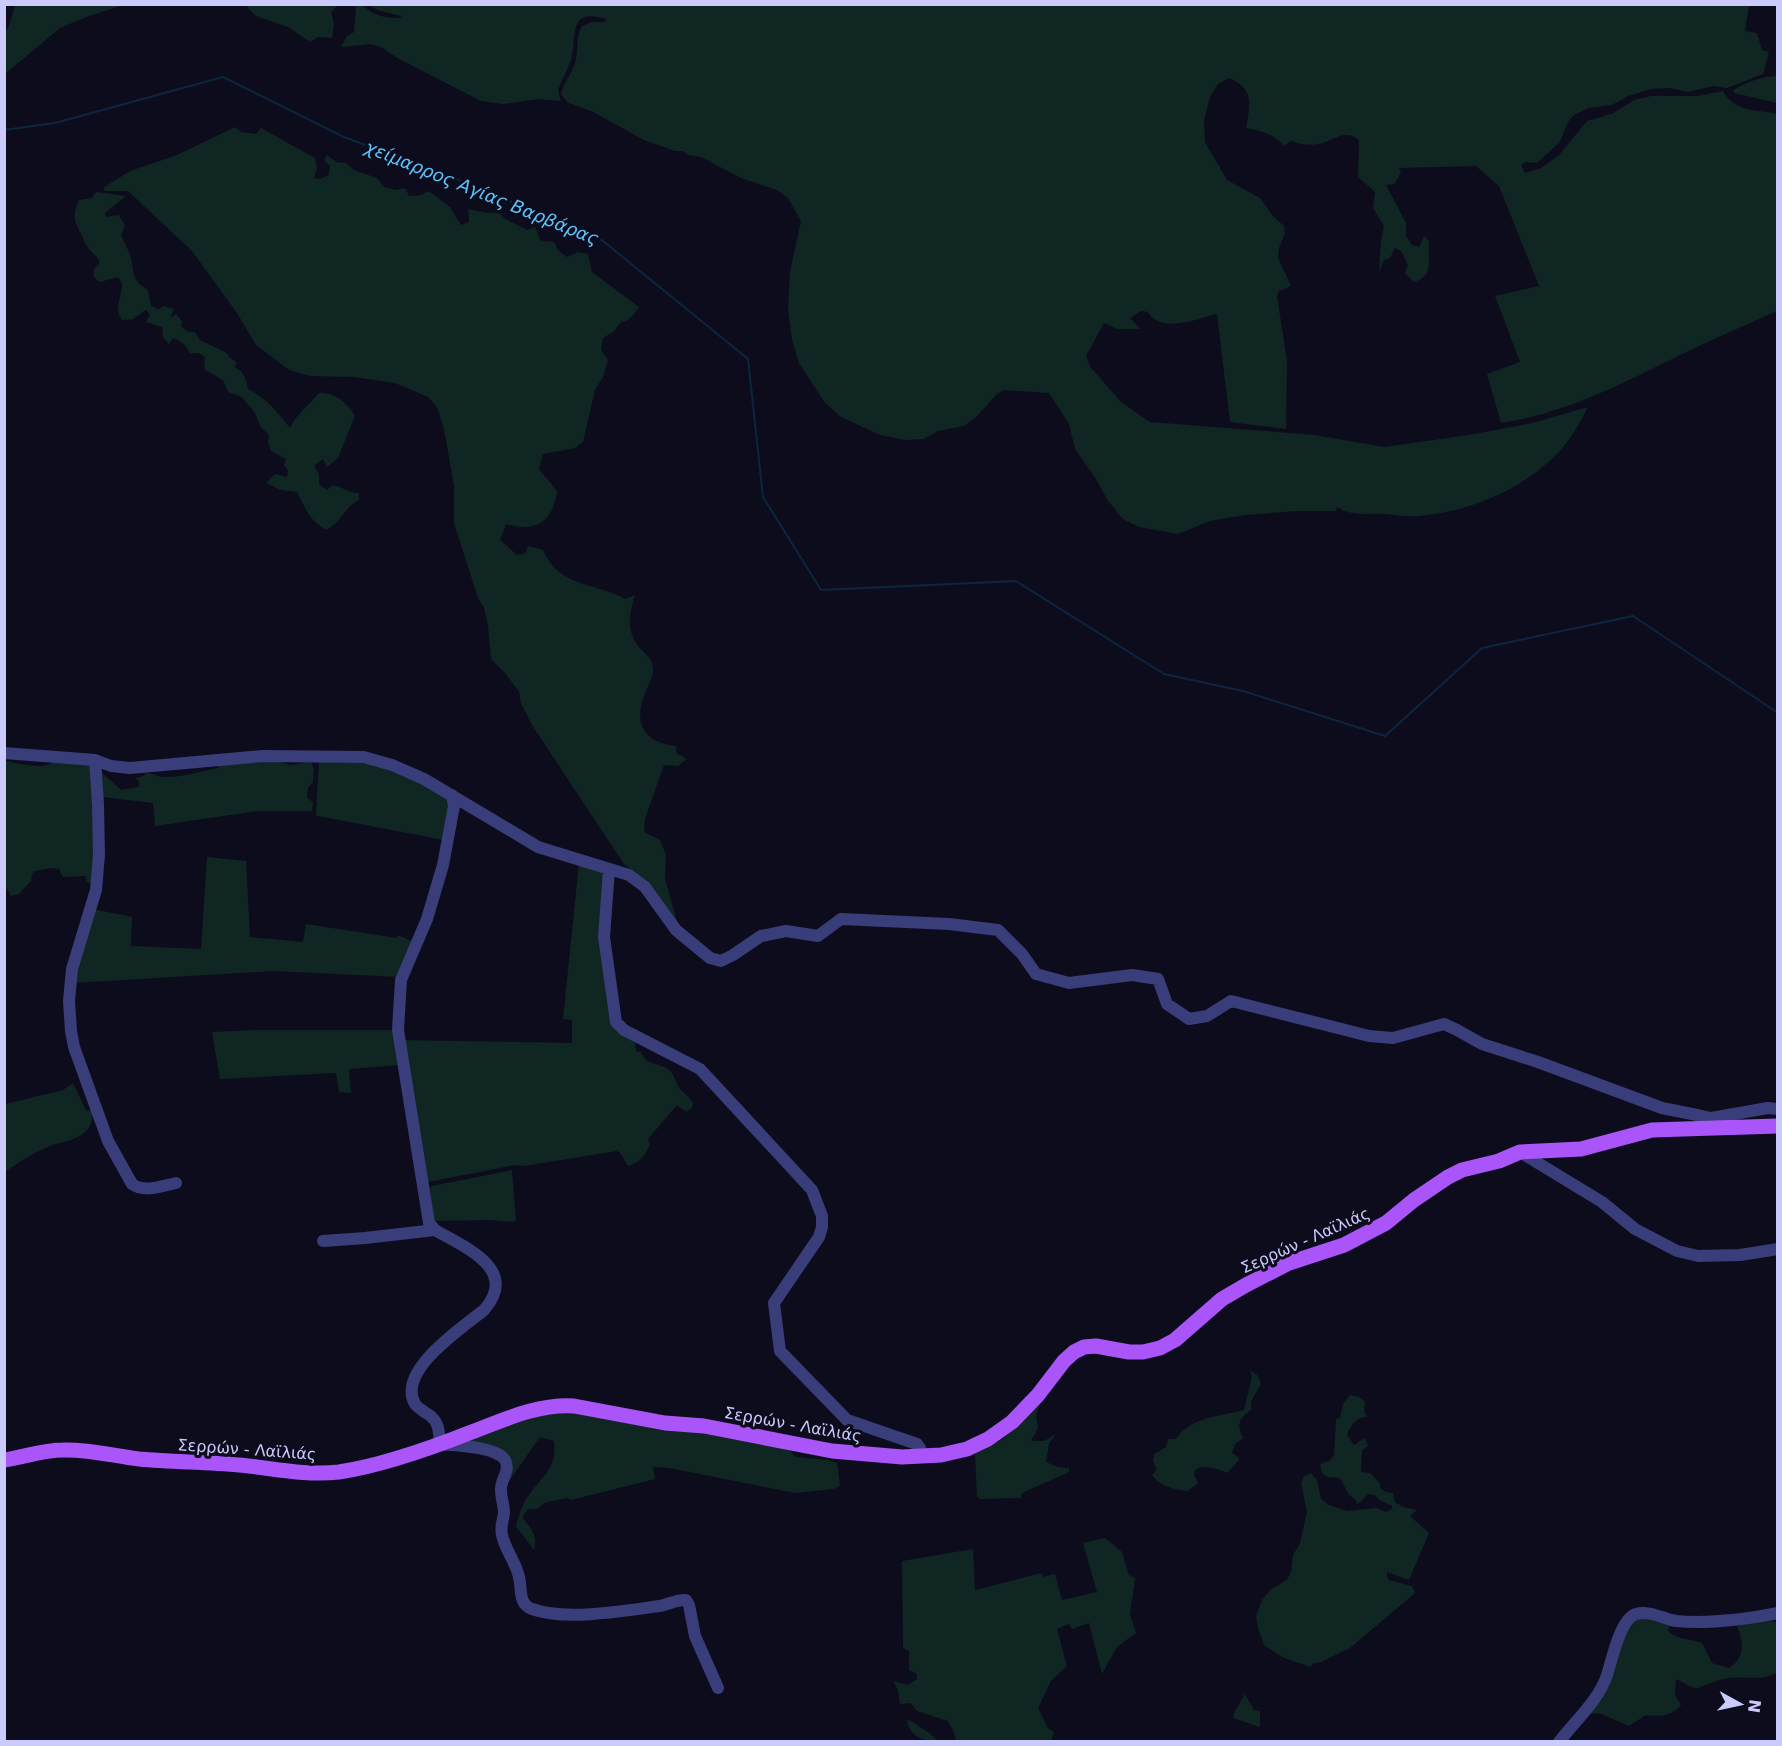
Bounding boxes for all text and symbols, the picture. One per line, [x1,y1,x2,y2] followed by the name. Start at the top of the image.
[361,136,602,249] water label: χείμαρρος Αγίας Βαρβάρας
[1238,1203,1373,1277] street label: Σερρών - Λαϊλιάς
[723,1403,863,1446] street label: Σερρών - Λαϊλιάς
[177,1435,317,1464] street label: Σερρών - Λαϊλιάς
[1710,1674,1770,1734] north arrow
[1744,1698,1765,1714] text: N

